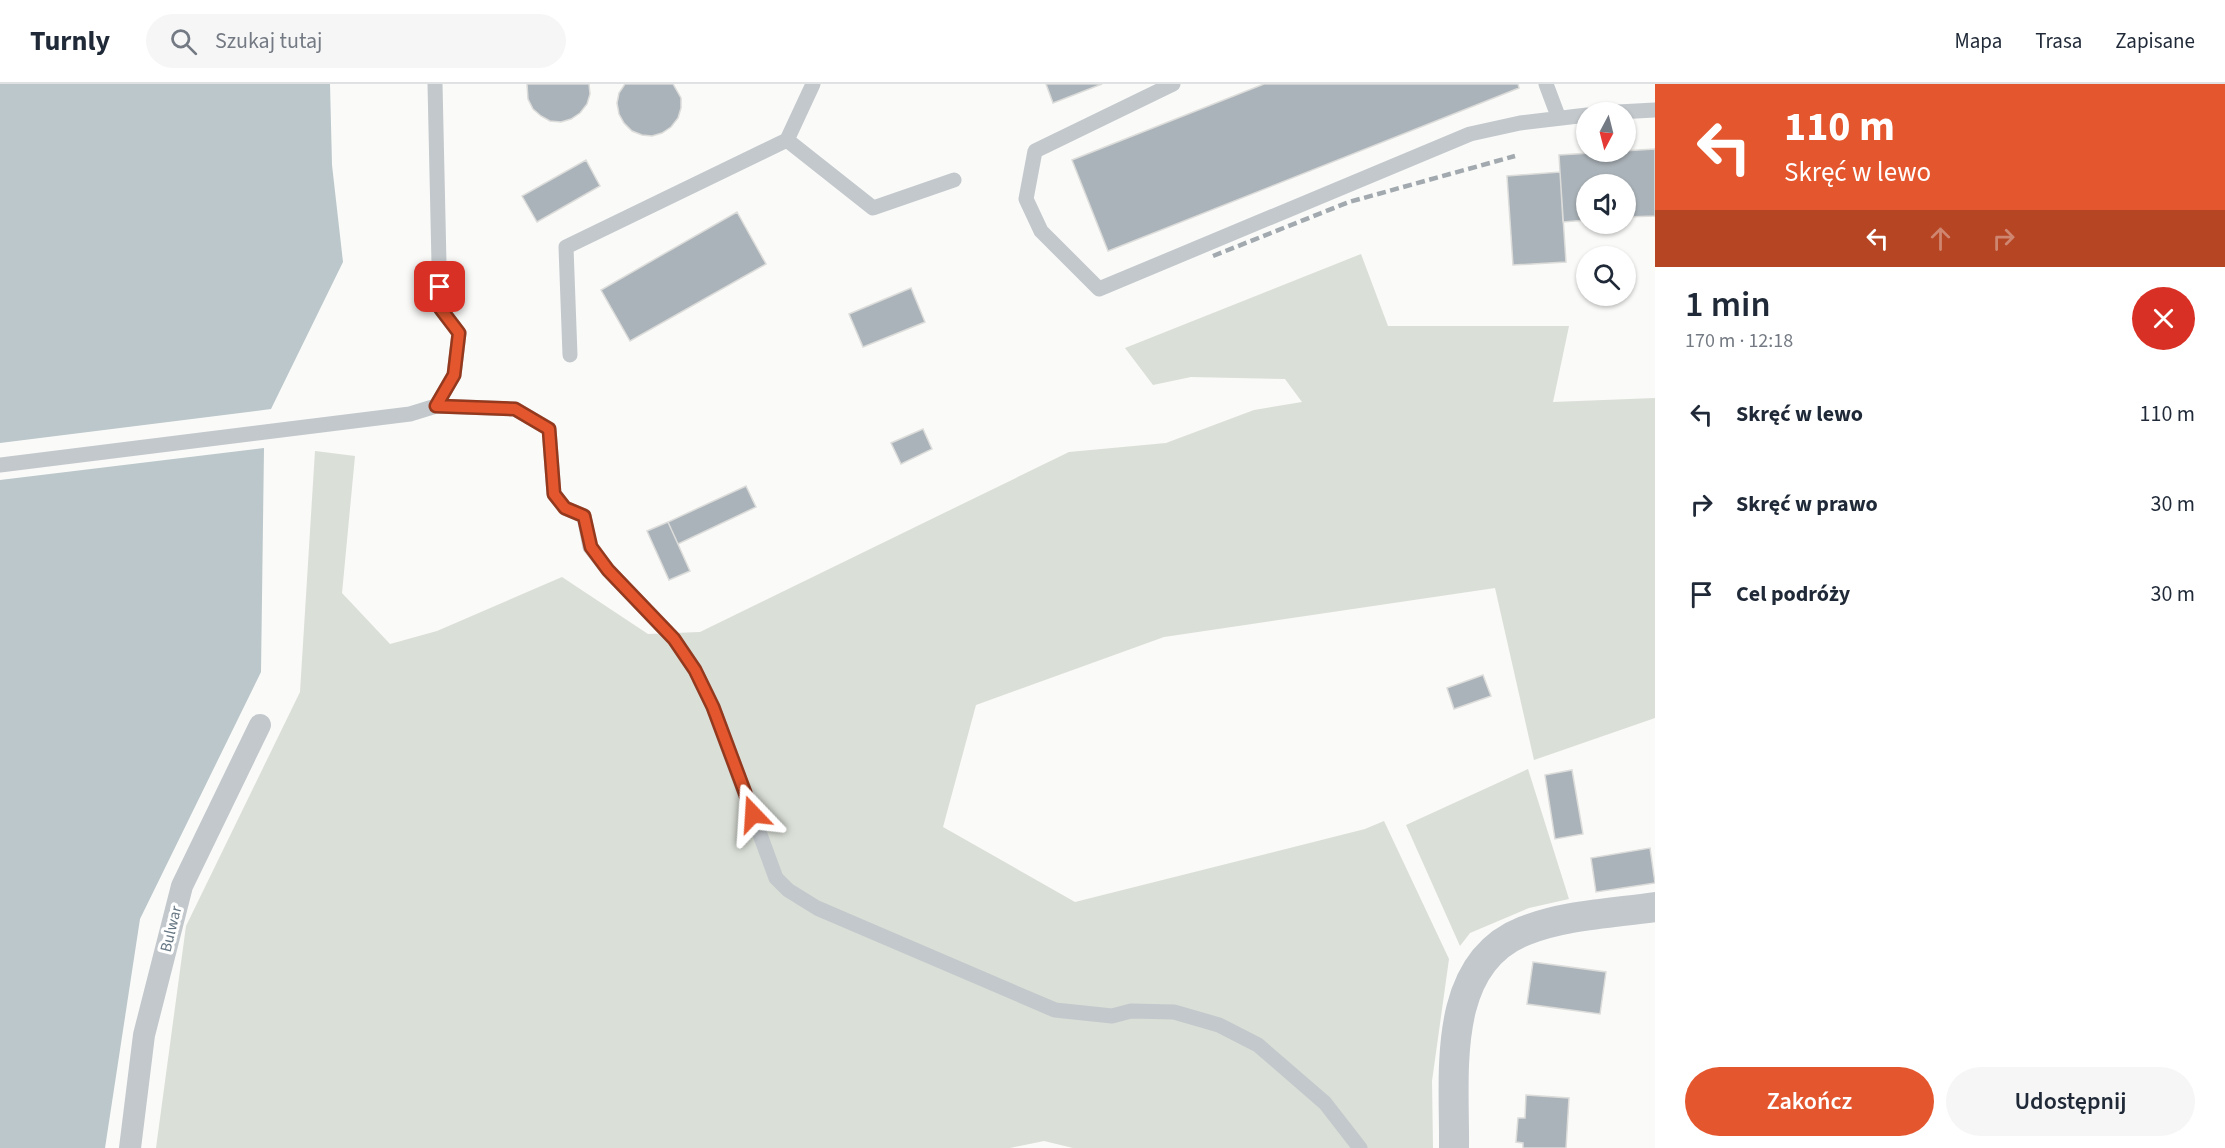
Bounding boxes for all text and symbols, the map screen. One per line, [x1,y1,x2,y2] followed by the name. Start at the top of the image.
[146,14,566,68] search box
[30,21,110,61] text: Turnly
[167,25,200,58] icon: search
[215,25,322,57] text: Szukaj tutaj
[1954,26,2002,56] text: Mapa
[2035,26,2082,56] text: Trasa
[2115,26,2195,56] text: Zapisane
[1784,97,1895,157] text: 110 m
[1576,102,1636,162] north arrow
[1576,102,1636,306] map controls
[1685,108,1763,186] icon: left
[1784,153,1931,192] text: Skręć w lewo
[1576,174,1636,234] button: sound
[1861,222,1894,255] icon: left
[1924,222,1957,255] icon: ahead
[1987,222,2020,255] icon: right
[1576,246,1636,306] button: search
[414,261,465,312] pin
[423,270,456,303] icon: arrive
[1685,279,1771,330] text: 1 min
[2132,287,2195,350] button: close
[1685,327,1793,355] text: 170 m · 12:18
[1685,398,1718,431] icon: left
[1736,398,1863,430] text: Skręć w lewo
[2140,398,2195,430] text: 110 m
[1685,488,1718,521] icon: right
[1736,488,1878,520] text: Skręć w prawo
[2150,488,2195,520] text: 30 m
[1685,578,1718,611] icon: arrive
[1736,578,1850,610] text: Cel podróży
[2150,578,2195,610] text: 30 m
[721,782,785,846] position arrow
[155,903,187,955] street label: Bulwar
[1685,1067,1934,1136] button: Zakończ
[1946,1067,2195,1136] button: Udostępnij

